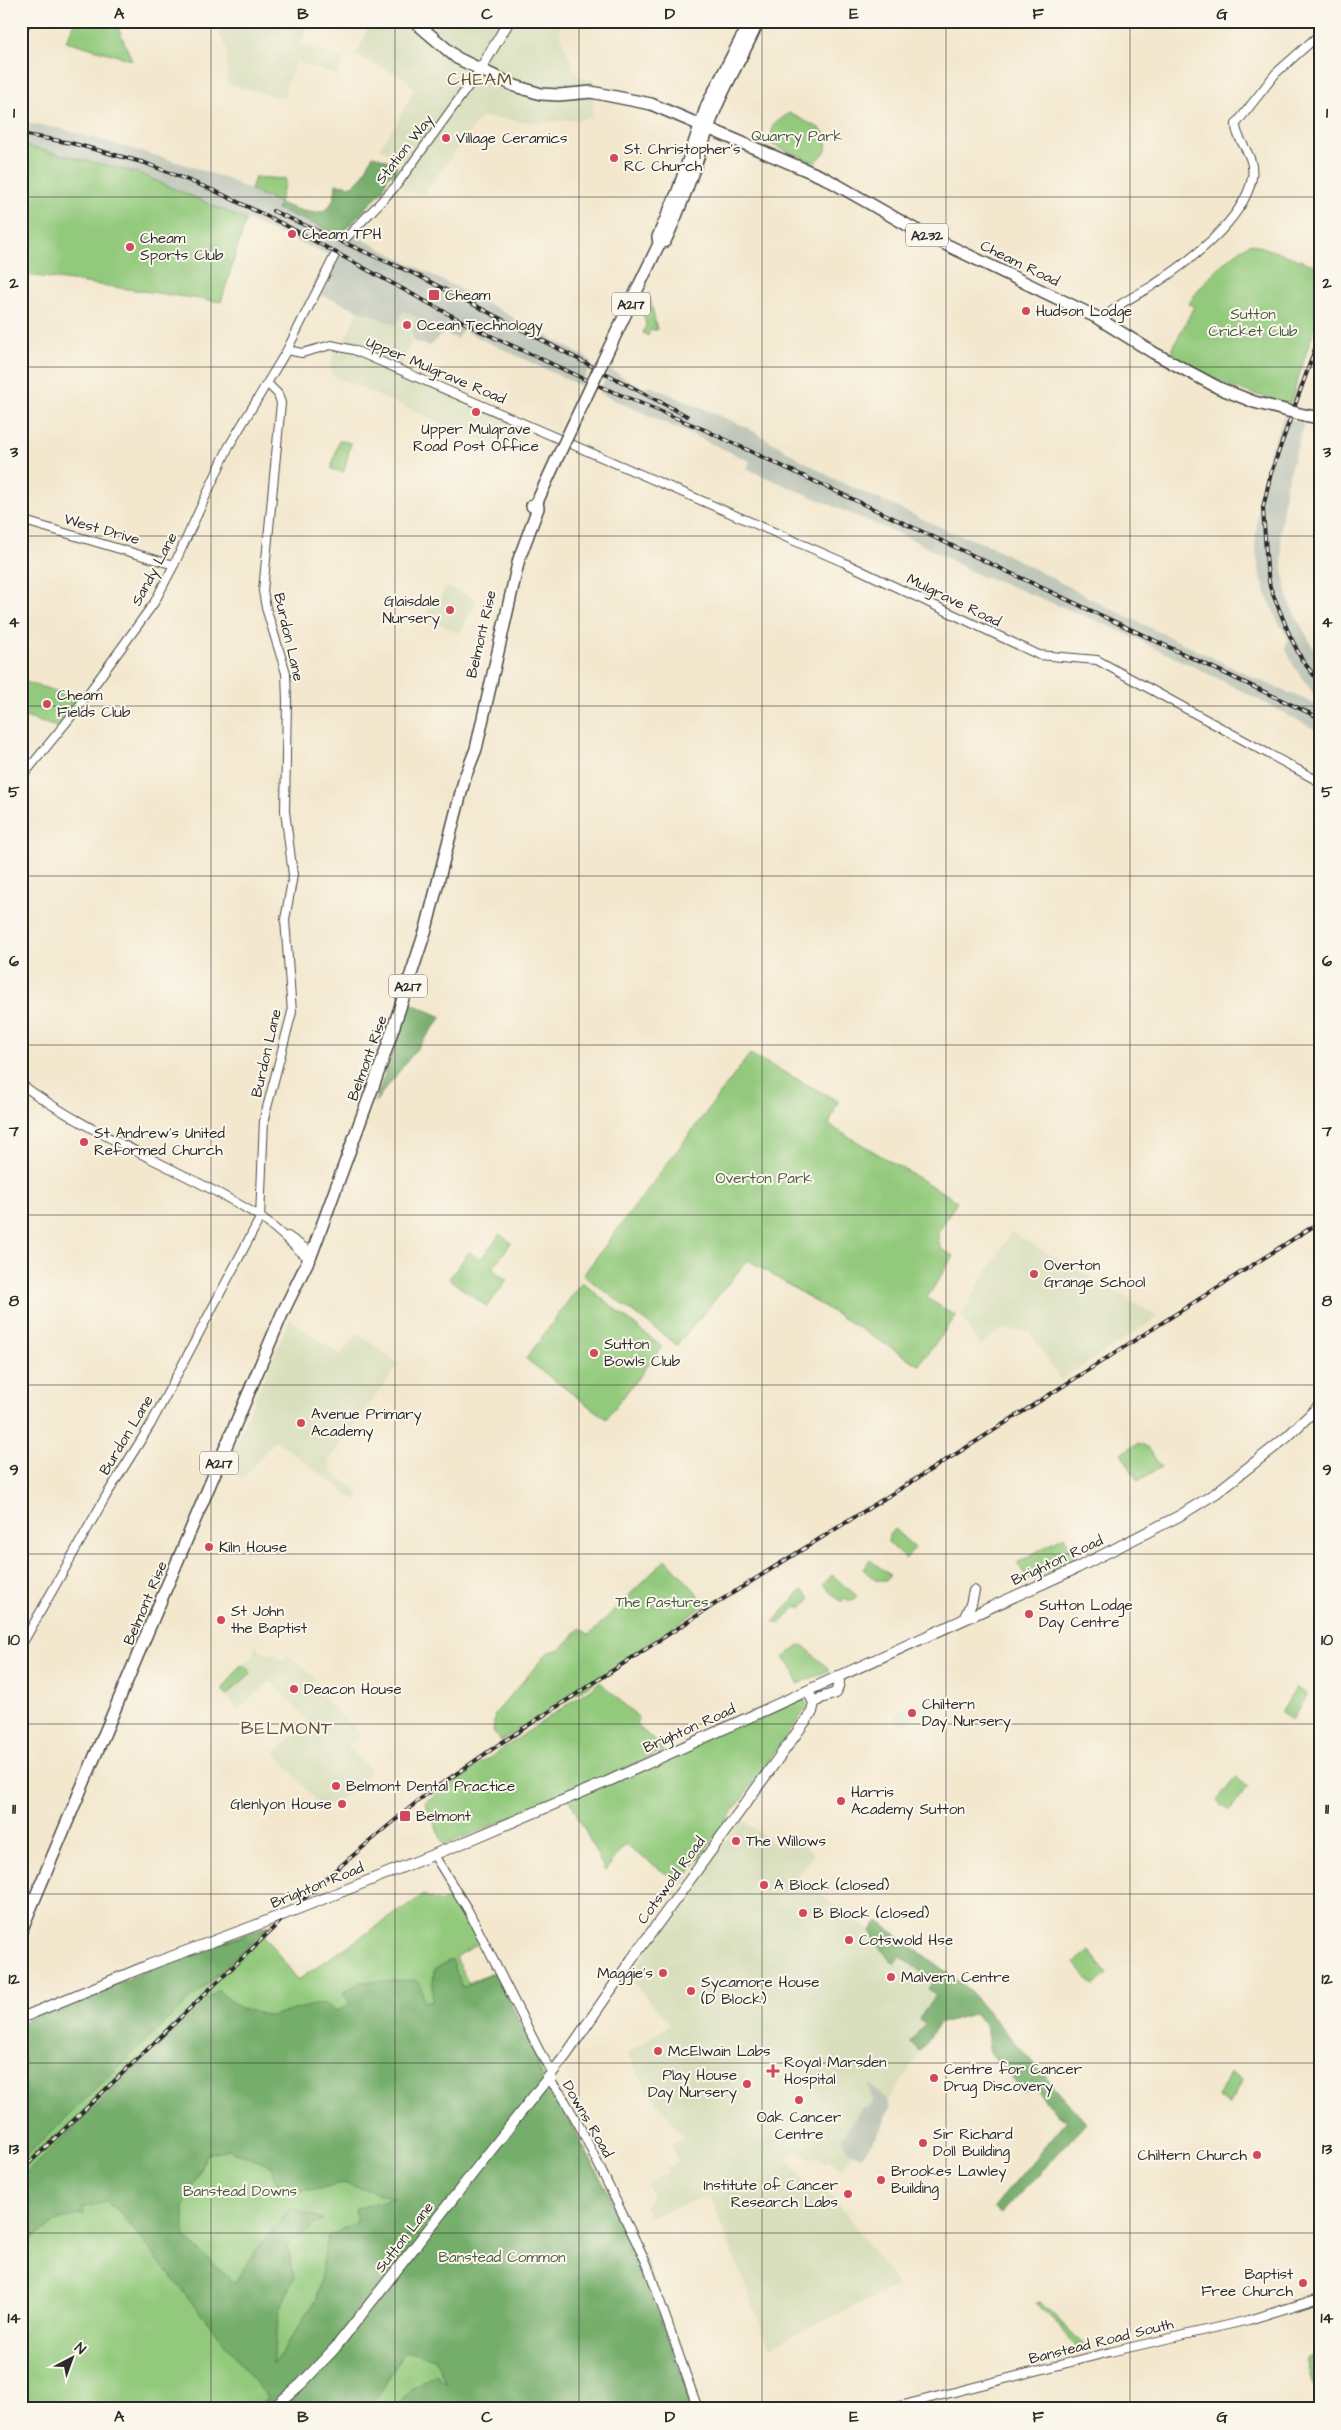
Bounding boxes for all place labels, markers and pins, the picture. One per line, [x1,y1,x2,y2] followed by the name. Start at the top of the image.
[456,128,568,150] place label: Village Ceramics
[440,132,452,144] marker: Village Ceramics
[624,139,741,177] place label: St. Christopher's RC Church
[608,152,620,164] marker: St. Christopher's RC Church
[302,224,381,245] place label: Cheam TPH
[140,228,224,266] place label: Cheam Sports Club
[286,228,298,240] marker: Cheam TPH
[124,241,136,253] marker: Cheam Sports Club
[445,285,491,306] place label: Cheam
[427,288,441,302] marker: Cheam
[1036,301,1132,323] place label: Hudson Lodge
[1020,305,1032,317] marker: Hudson Lodge
[417,315,543,337] place label: Ocean Technology
[401,319,413,331] marker: Ocean Technology
[470,406,482,418] marker: Upper Mulgrave Road Post Office
[413,419,539,457] place label: Upper Mulgrave Road Post Office
[383,591,440,630] place label: Glaisdale Nursery
[444,604,456,616] marker: Glaisdale Nursery
[57,685,131,723] place label: Cheam Fields Club
[41,698,53,710] marker: Cheam Fields Club
[94,1123,225,1161] place label: St Andrew's United Reformed Church
[78,1136,90,1148] marker: St Andrew's United Reformed Church
[1044,1255,1145,1294] place label: Overton Grange School
[1028,1268,1040,1280] marker: Overton Grange School
[604,1334,681,1372] place label: Sutton Bowls Club
[588,1347,600,1359] marker: Sutton Bowls Club
[311,1404,422,1443] place label: Avenue Primary Academy
[295,1417,307,1429] marker: Avenue Primary Academy
[219,1537,287,1558] place label: Kiln House
[203,1541,215,1553] marker: Kiln House
[1039,1595,1133,1634] place label: Sutton Lodge Day Centre
[231,1601,307,1639] place label: St John the Baptist
[1023,1608,1035,1620] marker: Sutton Lodge Day Centre
[215,1614,227,1626] marker: St John the Baptist
[304,1679,402,1700] place label: Deacon House
[288,1683,300,1695] marker: Deacon House
[922,1694,1011,1733] place label: Chiltern Day Nursery
[906,1707,918,1719] marker: Chiltern Day Nursery
[346,1776,515,1797] place label: Belmont Dental Practice
[330,1780,342,1792] marker: Belmont Dental Practice
[851,1782,965,1821] place label: Harris Academy Sutton
[230,1794,332,1816] place label: Glenlyon House
[835,1795,847,1807] marker: Harris Academy Sutton
[336,1798,348,1810] marker: Glenlyon House
[416,1806,471,1827] place label: Belmont
[398,1809,412,1823] marker: Belmont
[746,1831,827,1852] place label: The Willows
[730,1835,742,1847] marker: The Willows
[774,1875,889,1896] place label: A Block (closed)
[758,1879,770,1891] marker: A Block (closed)
[813,1903,929,1924] place label: B Block (closed)
[797,1907,809,1919] marker: B Block (closed)
[859,1930,953,1951] place label: Cotswold Hse
[843,1934,855,1946] marker: Cotswold Hse
[597,1963,653,1985] place label: Maggie's
[657,1967,669,1979] marker: Maggie's
[901,1967,1010,1988] place label: Malvern Centre
[885,1971,897,1983] marker: Malvern Centre
[701,1972,819,2010] place label: Sycamore House (D Block)
[685,1985,697,1997] marker: Sycamore House (D Block)
[668,2041,771,2062] place label: McElwain Labs
[652,2045,664,2057] marker: McElwain Labs
[784,2052,887,2090] place label: Royal Marsden Hospital
[944,2059,1082,2098] place label: Centre for Cancer Drug Discovery
[766,2064,780,2078] marker: Royal Marsden Hospital
[648,2065,737,2104] place label: Play House Day Nursery
[928,2072,940,2084] marker: Centre for Cancer Drug Discovery
[741,2078,753,2090] marker: Play House Day Nursery
[793,2094,805,2106] marker: Oak Cancer Centre
[757,2107,841,2145] place label: Oak Cancer Centre
[933,2124,1013,2163] place label: Sir Richard Doll Building
[917,2137,929,2149] marker: Sir Richard Doll Building
[1138,2145,1248,2166] place label: Chiltern Church
[1251,2149,1263,2161] marker: Chiltern Church
[891,2161,1007,2200] place label: Brookes Lawley Building
[875,2174,887,2186] marker: Brookes Lawley Building
[704,2175,838,2213] place label: Institute of Cancer Research Labs
[842,2188,854,2200] marker: Institute of Cancer Research Labs
[1201,2264,1294,2302] place label: Baptist Free Church
[1297,2277,1309,2289] marker: Baptist Free Church

